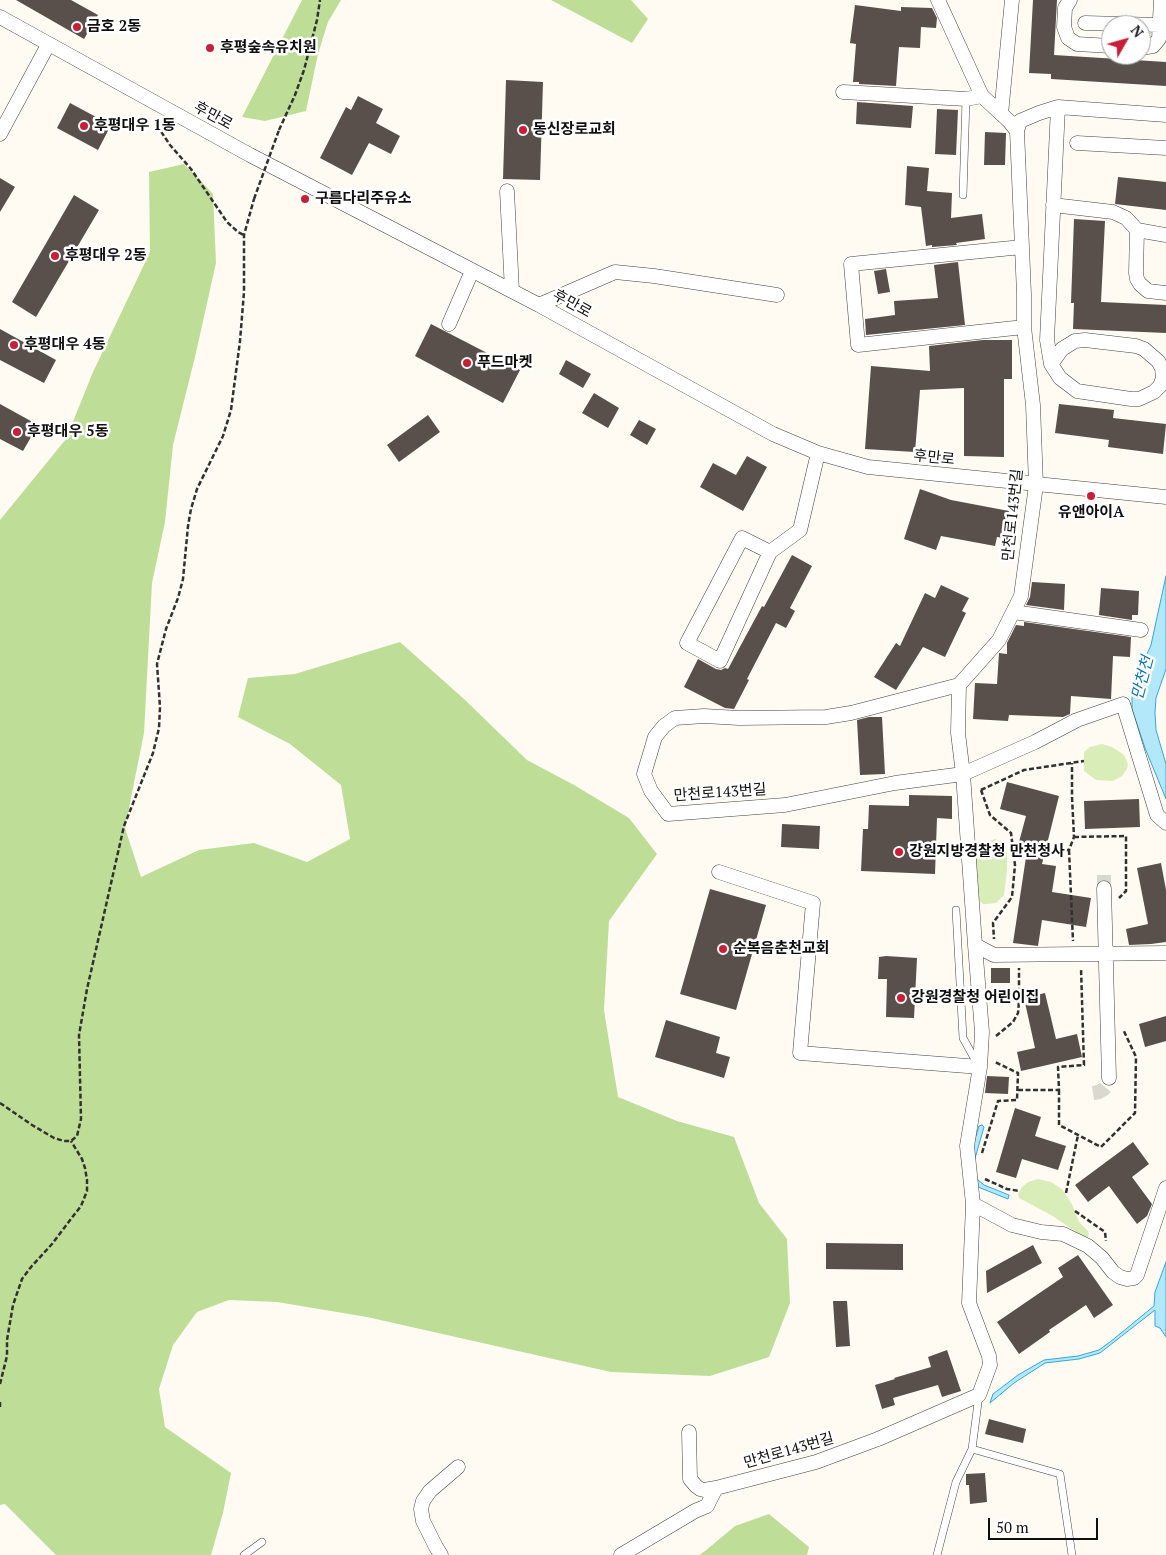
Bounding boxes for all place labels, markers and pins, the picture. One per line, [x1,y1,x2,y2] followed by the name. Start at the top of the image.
[87,18,141,36] place label: 금호 2동
[71,21,83,33] marker: 금호 2동
[220,39,317,57] place label: 후평숲속유치원
[204,42,216,54] marker: 후평숲속유치원
[94,117,176,135] place label: 후평대우 1동
[78,120,90,132] marker: 후평대우 1동
[533,121,616,139] place label: 동신장로교회
[517,124,529,136] marker: 동신장로교회
[315,190,412,208] place label: 구름다리주유소
[299,193,311,205] marker: 구름다리주유소
[65,247,147,265] place label: 후평대우 2동
[49,250,61,262] marker: 후평대우 2동
[24,336,106,354] place label: 후평대우 4동
[8,339,20,351] marker: 후평대우 4동
[477,354,532,372] place label: 푸드마켓
[461,357,473,369] marker: 푸드마켓
[27,423,109,441] place label: 후평대우 5동
[11,426,23,438] marker: 후평대우 5동
[1085,490,1097,502] marker: 유앤아이A
[1058,504,1124,522] place label: 유앤아이A
[909,843,1065,861] place label: 강원지방경찰청 만천청사
[893,846,905,858] marker: 강원지방경찰청 만천청사
[733,940,830,958] place label: 순복음춘천교회
[717,943,729,955] marker: 순복음춘천교회
[911,989,1039,1007] place label: 강원경찰청 어린이집
[895,992,907,1004] marker: 강원경찰청 어린이집

